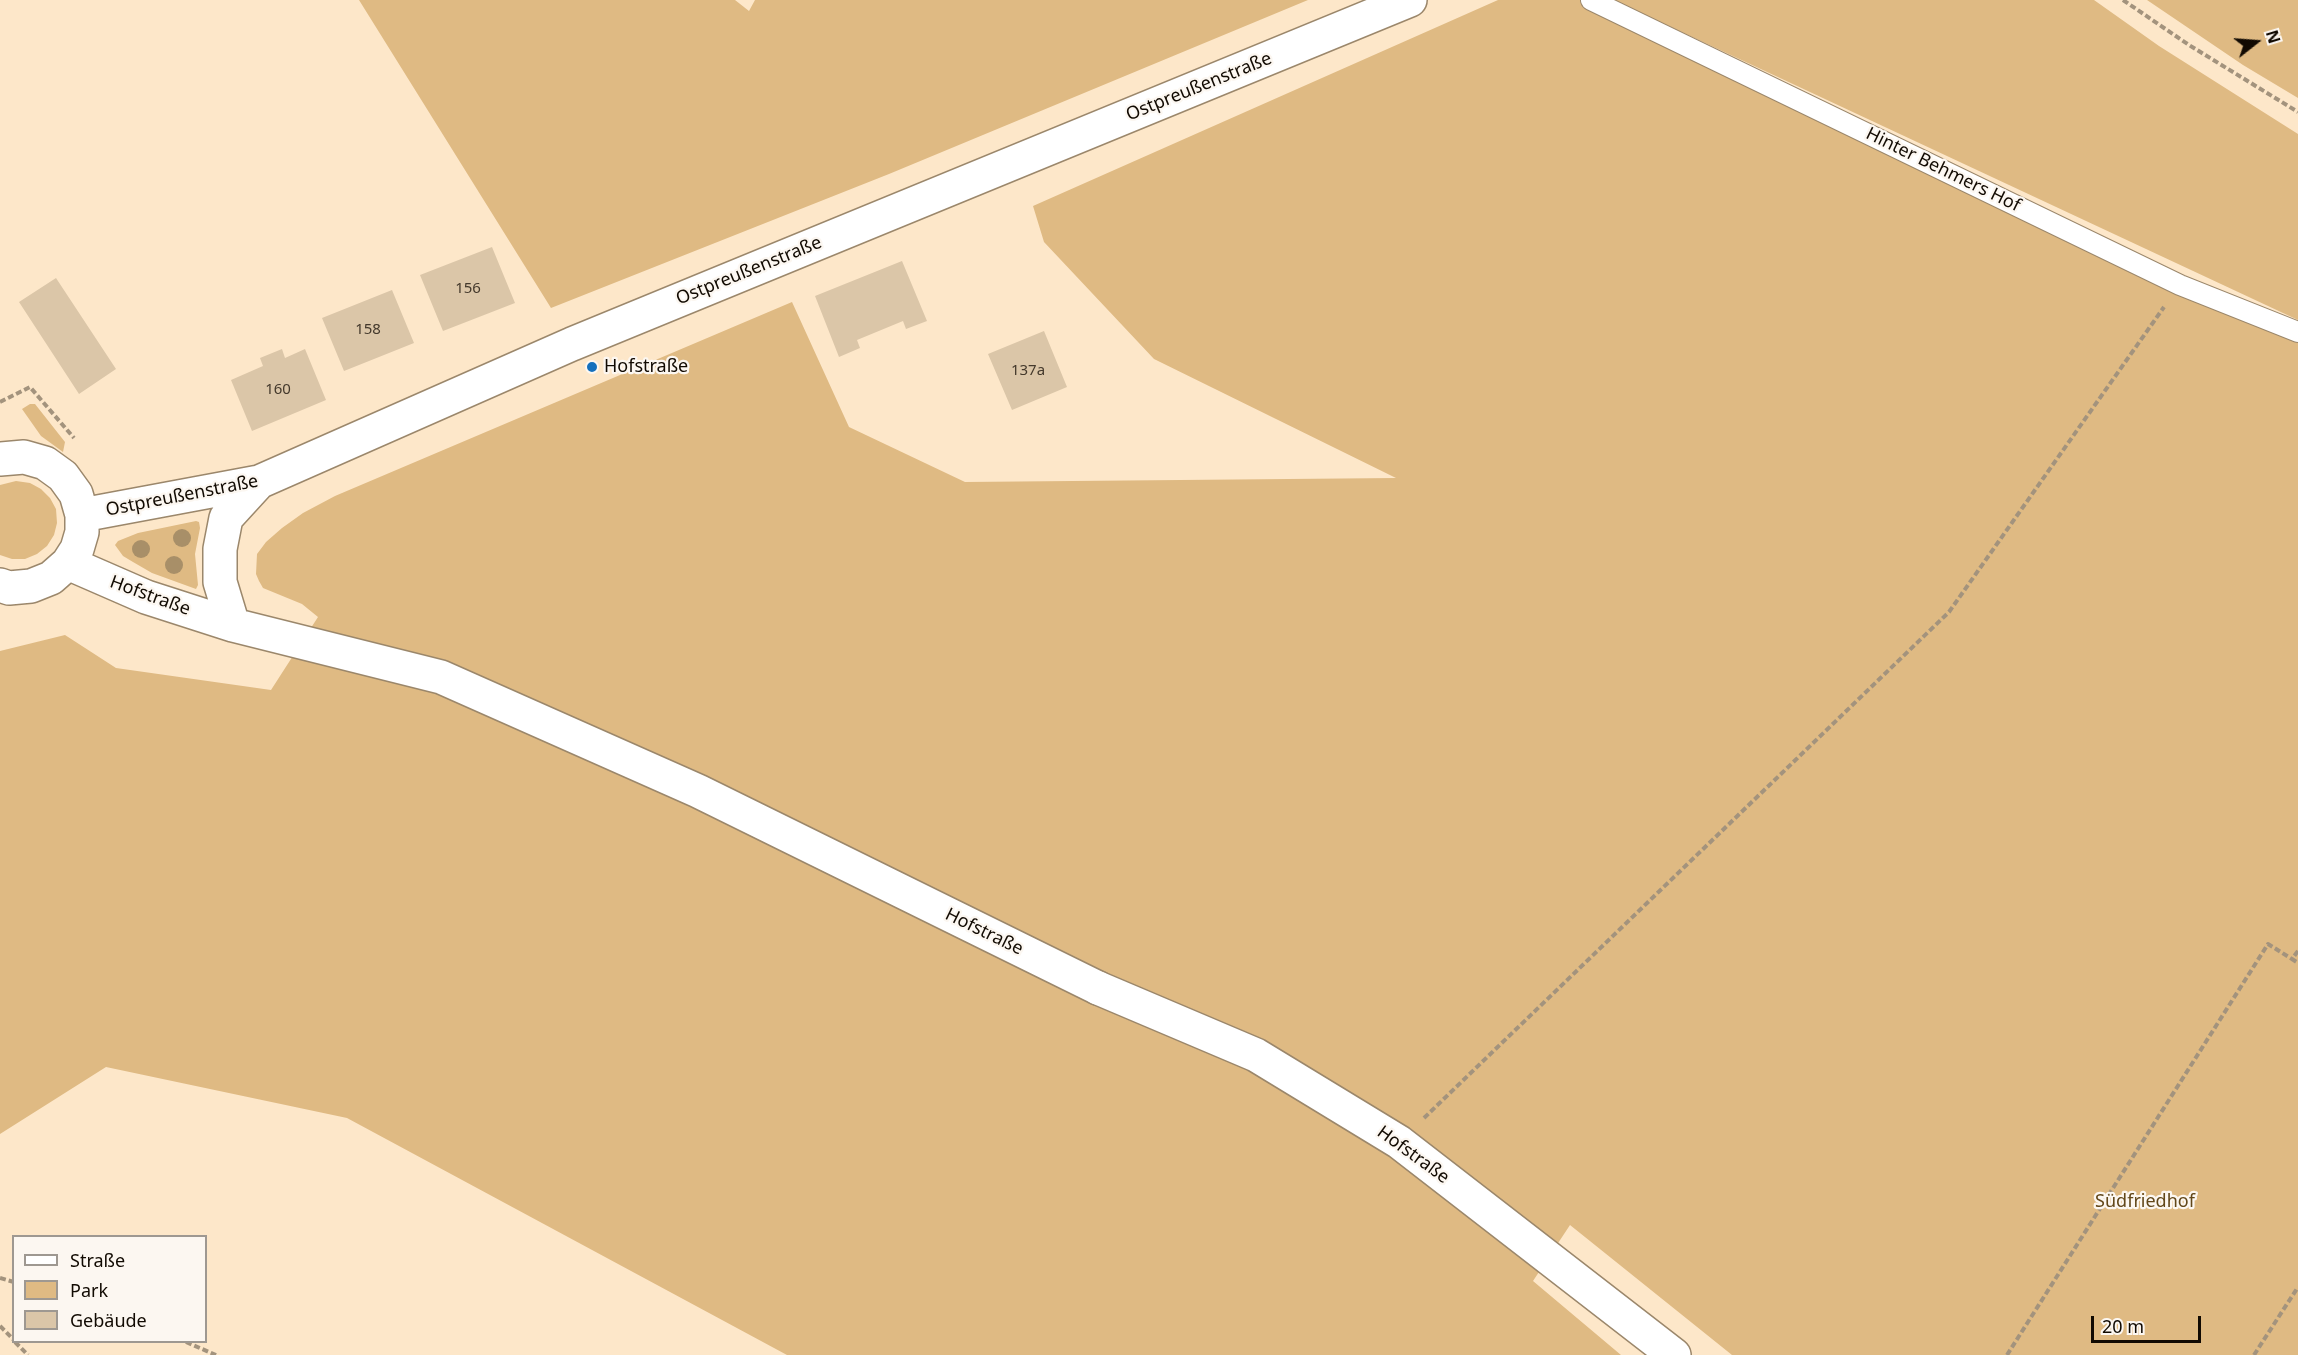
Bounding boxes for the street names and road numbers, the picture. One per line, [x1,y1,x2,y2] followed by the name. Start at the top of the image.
[1123,48,1275,126] street label: Ostpreußenstraße
[1862,123,2024,217] street label: Hinter Behmers Hof
[673,232,825,310] street label: Ostpreußenstraße
[104,471,260,521] street label: Ostpreußenstraße
[107,571,193,621] street label: Hofstraße
[941,904,1027,960] street label: Hofstraße
[1373,1122,1453,1188] street label: Hofstraße

